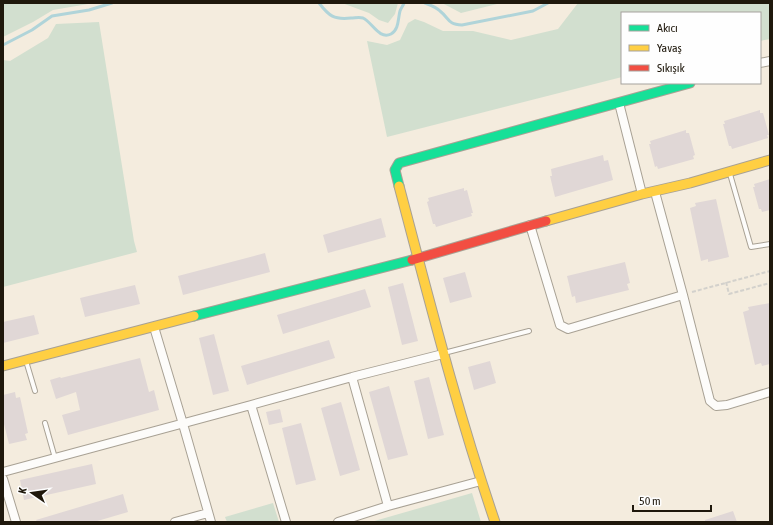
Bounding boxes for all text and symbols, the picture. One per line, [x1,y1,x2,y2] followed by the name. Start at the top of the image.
[621,12,761,84] legend
[657,21,678,35] text: Akıcı
[657,41,682,55] text: Yavaş
[657,61,685,75] text: Sıkışık
[12,473,52,513] north arrow
[16,486,29,495] text: K
[633,487,711,513] scale bar
[639,494,661,508] text: 50 m

